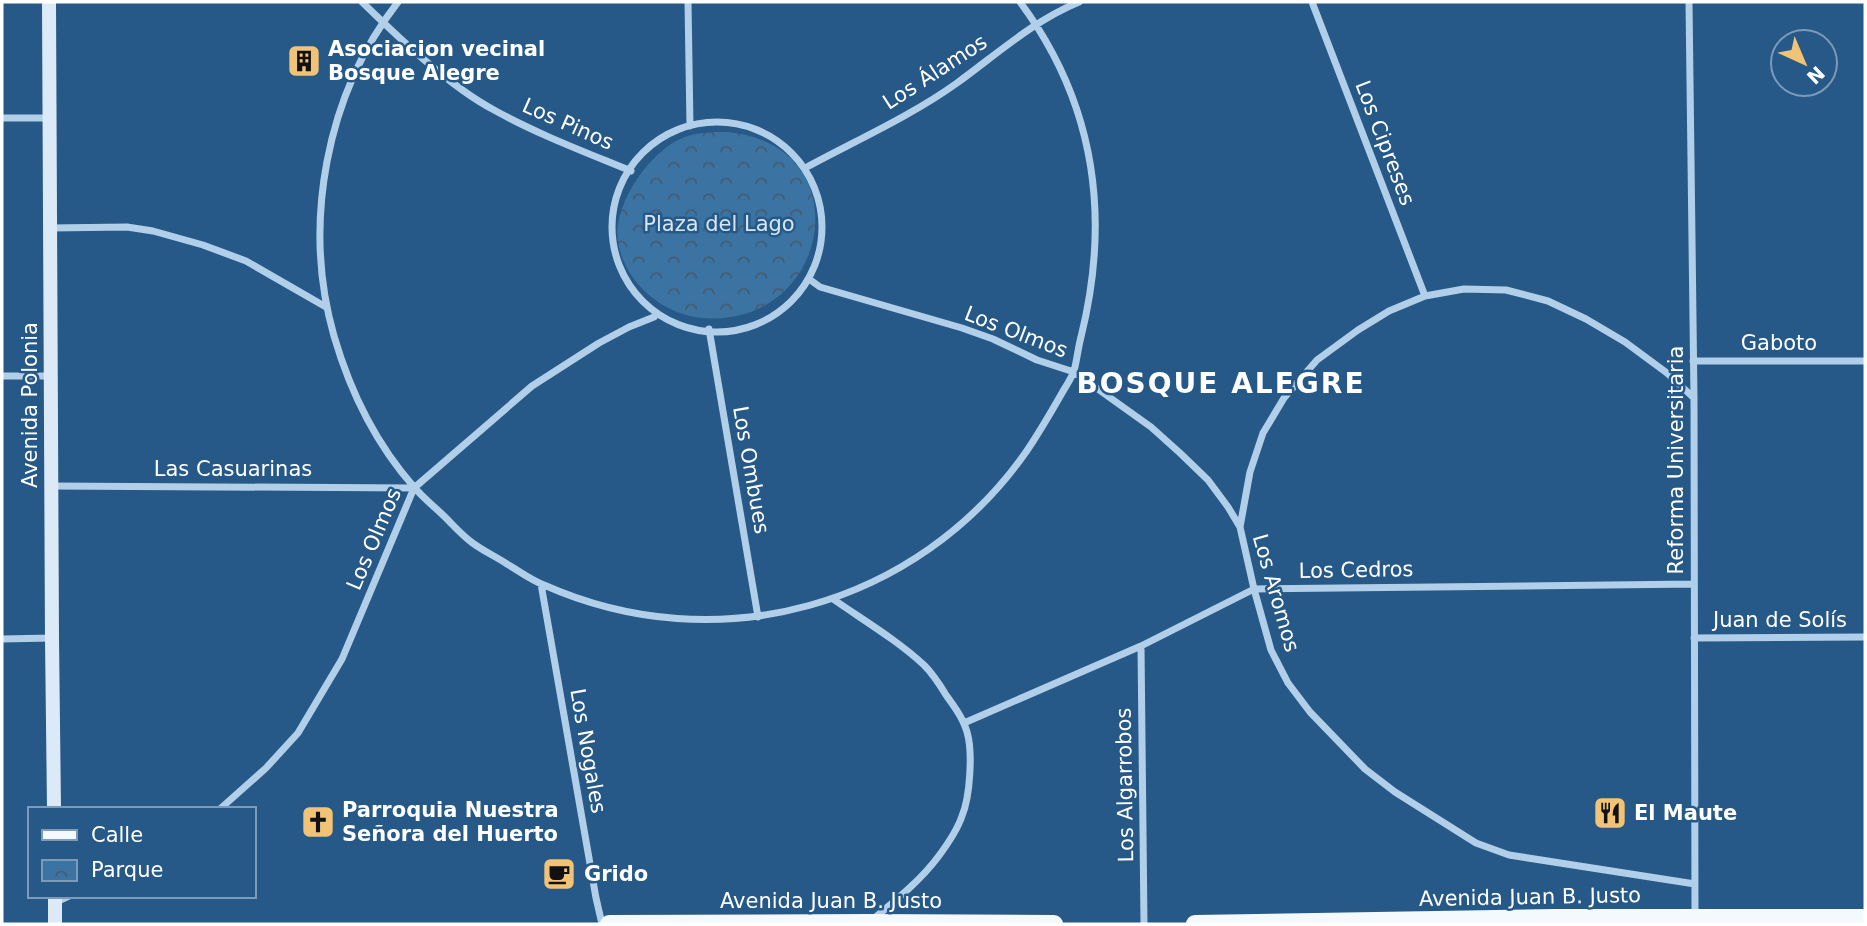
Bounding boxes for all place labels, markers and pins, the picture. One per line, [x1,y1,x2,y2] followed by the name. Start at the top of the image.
[328,37,545,85] place label: Asociacion vecinal Bosque Alegre
[285,42,323,80] building icon: Asociacion vecinal Bosque Alegre
[1591,794,1629,832] restaurant icon: El Maute
[342,798,559,846] place label: Parroquia Nuestra Señora del Huerto
[1634,801,1737,825] place label: El Maute
[299,803,337,841] church icon: Parroquia Nuestra Señora del Huerto
[540,855,578,893] cafe icon: Grido
[584,862,648,886] place label: Grido

